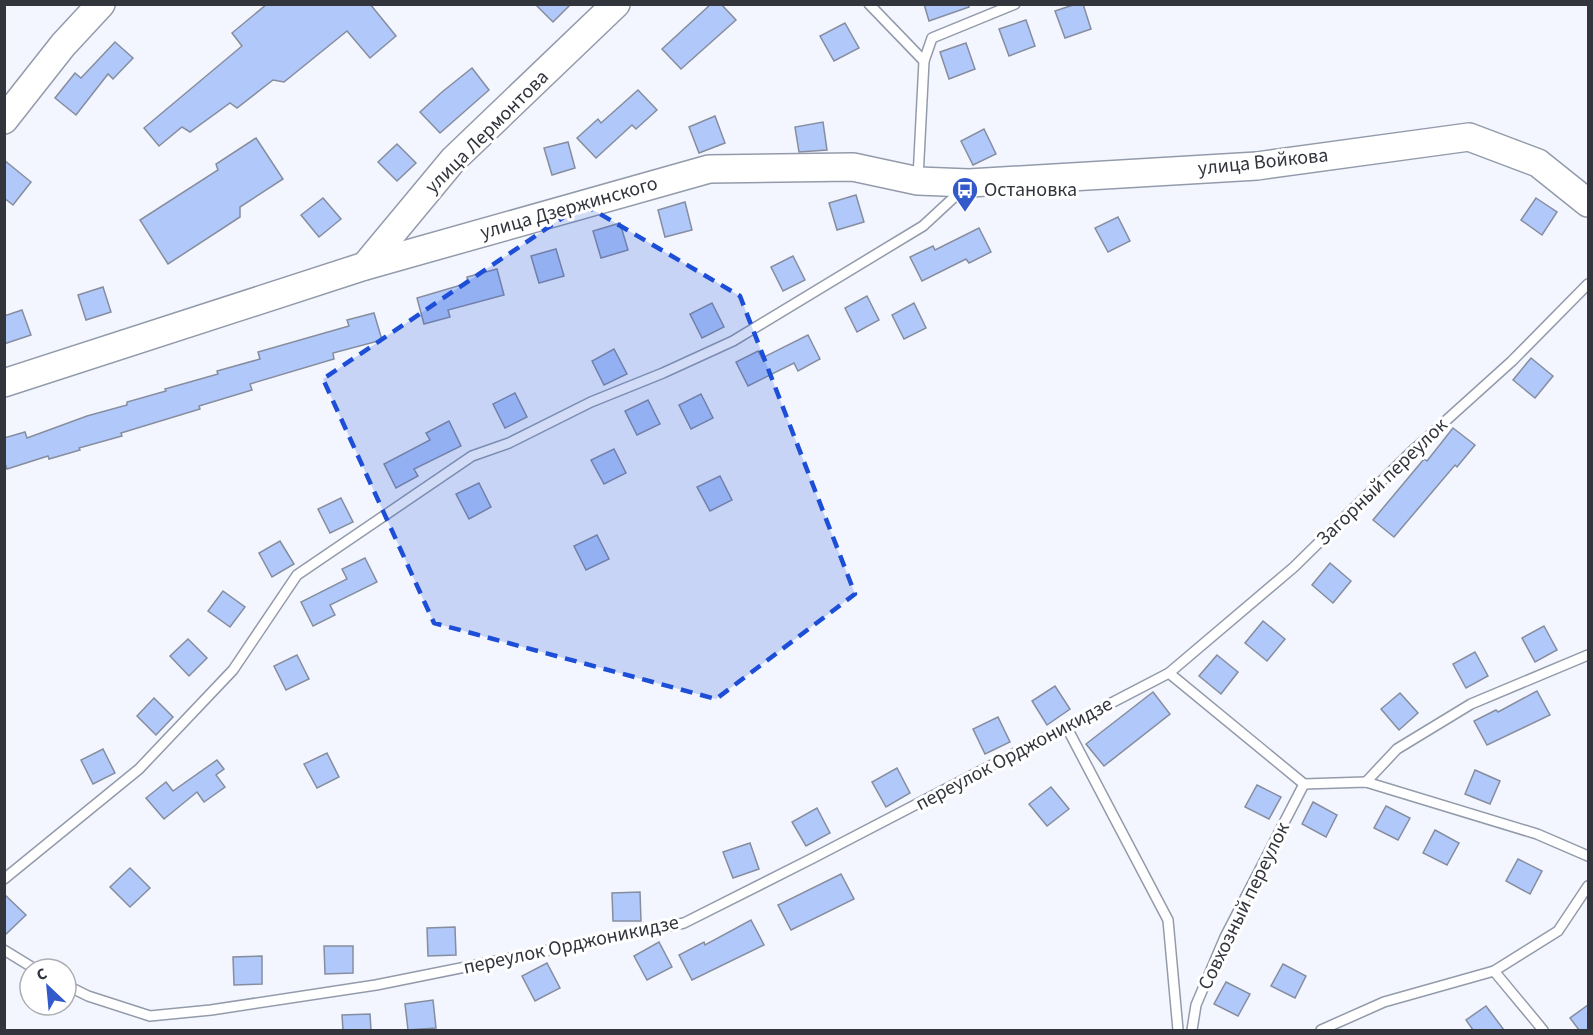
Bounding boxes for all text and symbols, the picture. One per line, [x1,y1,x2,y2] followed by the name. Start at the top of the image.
[419,64,555,200] street label: улица Лермонтова
[1196,141,1330,183] street label: улица Войкова
[477,169,661,247] street label: улица Дзержинского
[950,175,980,213] bus stop icon: Остановка
[984,176,1077,204] place label: Остановка
[1310,412,1454,552] street label: Загорный переулок
[911,690,1118,818] street label: переулок Орджоникидзе
[1191,817,1297,995] street label: Совхозный переулок
[461,908,681,982] street label: переулок Орджоникидзе
[18,957,78,1017] north arrow
[33,962,51,986] text: С

